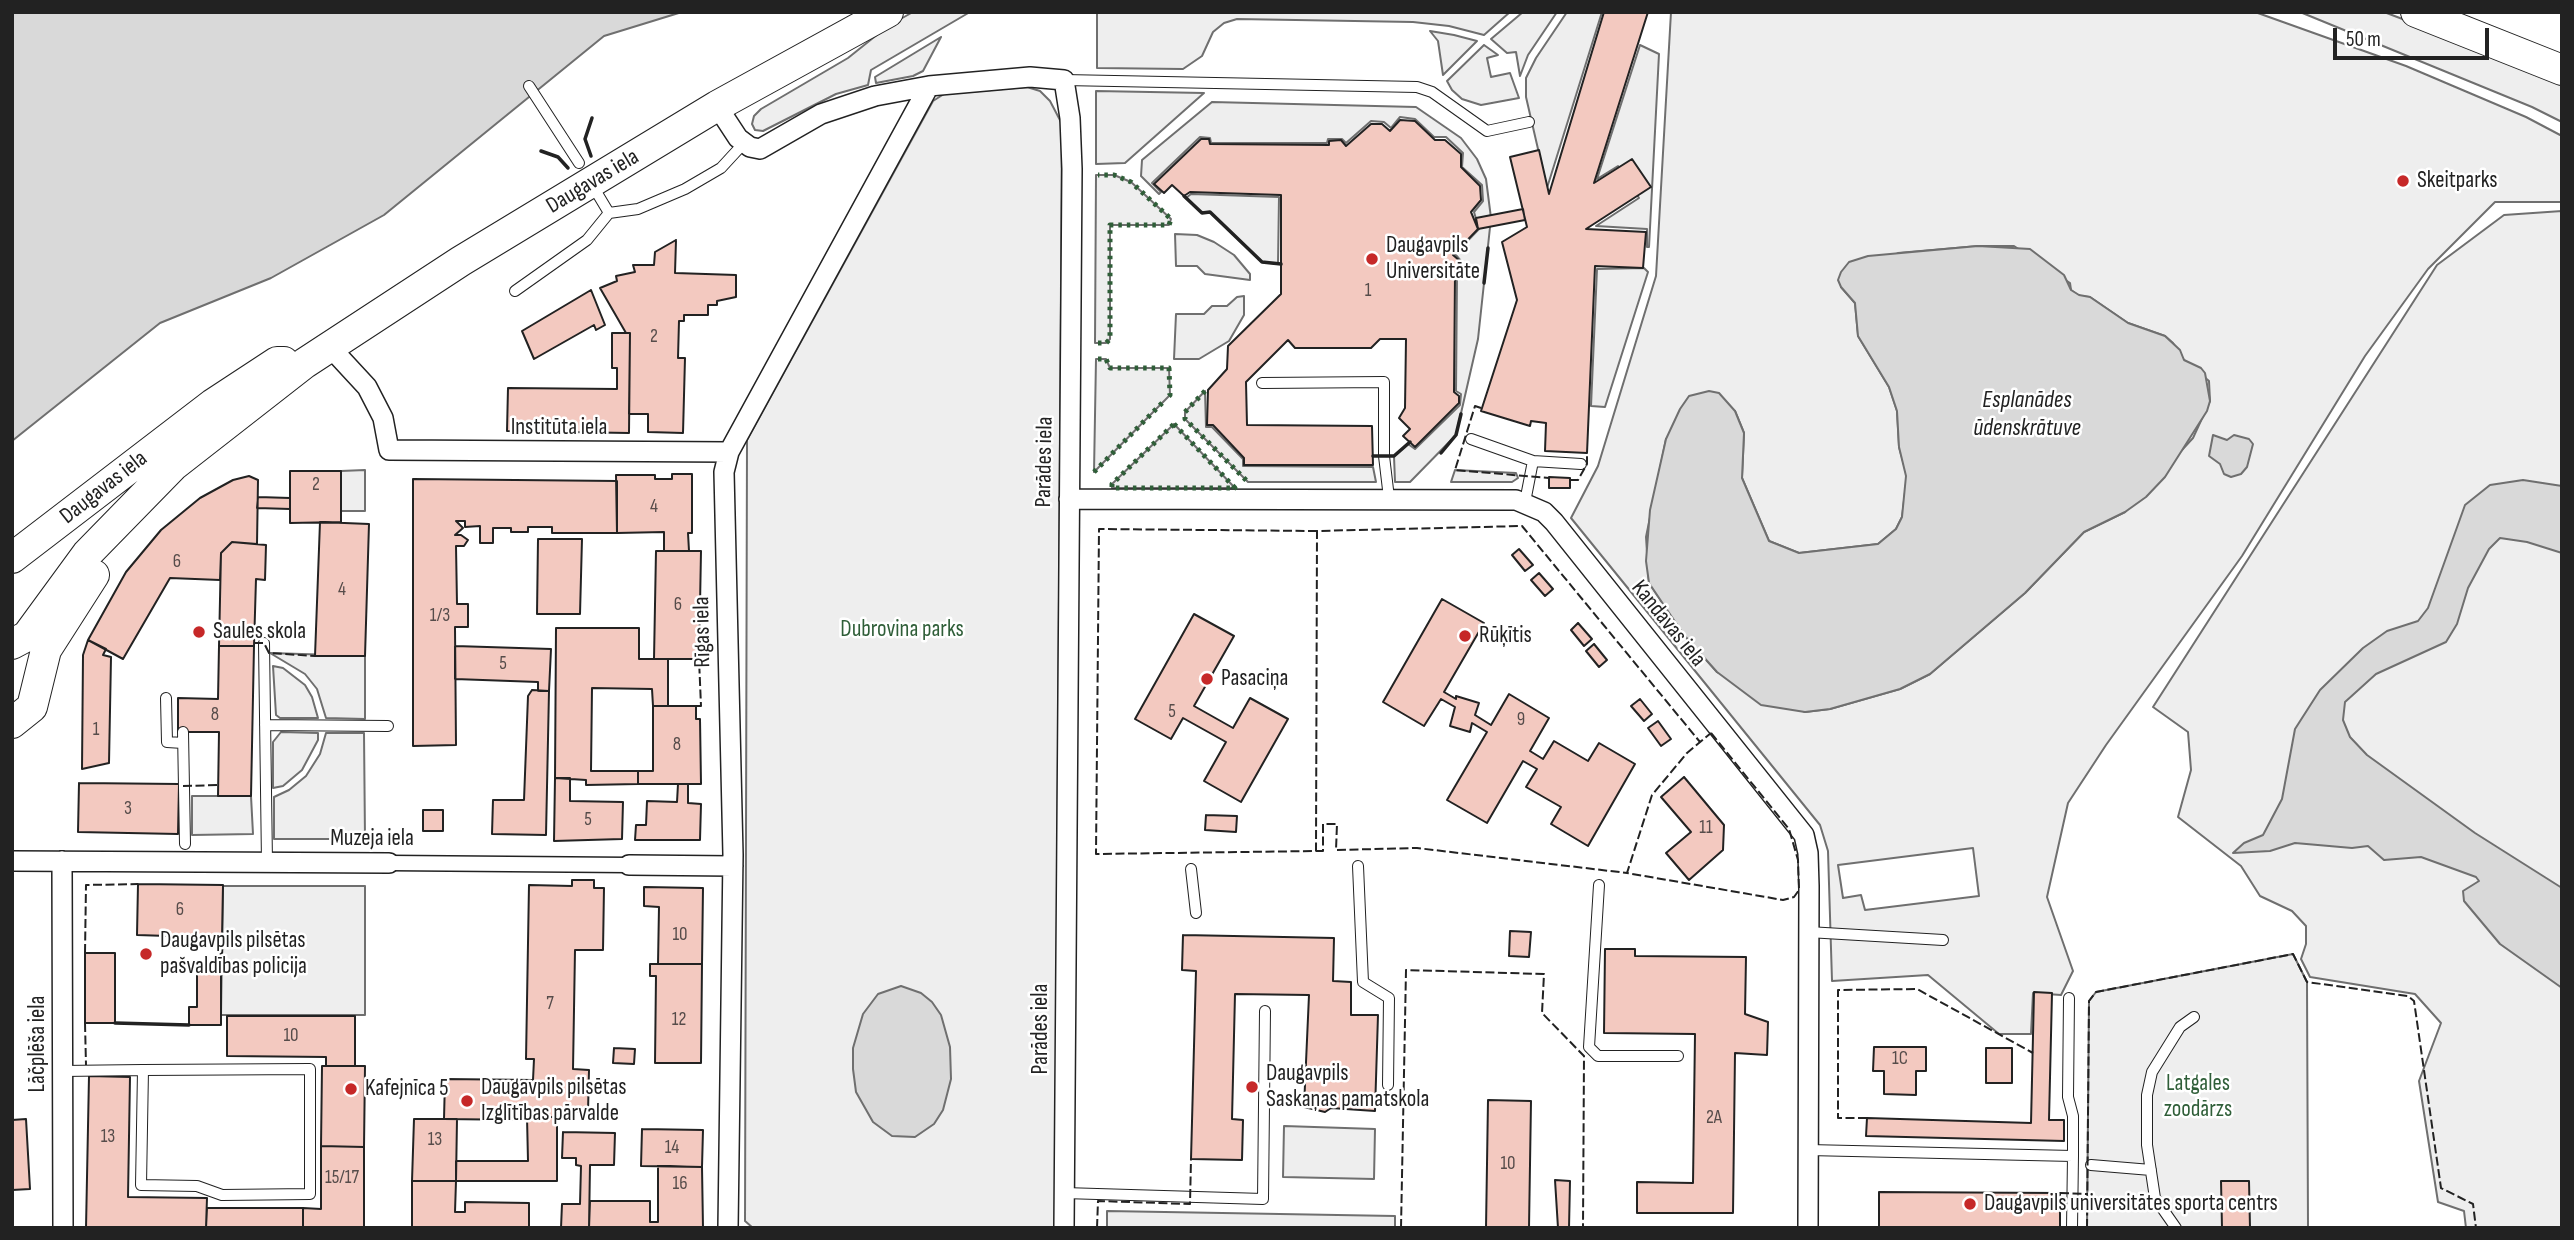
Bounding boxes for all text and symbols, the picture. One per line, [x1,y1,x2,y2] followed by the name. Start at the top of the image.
[2336,14,2492,58] scale bar
[2346,27,2381,52] text: 50 m
[542,144,644,220] street label: Daugavas iela
[2417,167,2497,195] place label: Skeitparks
[2395,173,2411,189] marker: Skeitparks
[1386,232,1480,286] place label: Daugavpils Universitāte
[1364,251,1380,267] marker: Daugavpils Universitāte
[1365,280,1371,302] house number: 1
[650,326,658,348] house number: 2
[1973,387,2081,443] water label: Esplanādes ūdenskrātuve
[511,414,607,442] street label: Institūta iela
[1030,416,1060,508] street label: Parādes iela
[55,445,153,531] street label: Daugavas iela
[312,474,320,496] house number: 2
[650,496,658,518] house number: 4
[173,551,181,573] house number: 6
[1625,575,1711,673] street label: Kandavas iela
[338,579,346,601] house number: 4
[674,594,682,616] house number: 6
[689,596,717,668] street label: Rīgas iela
[430,605,450,627] house number: 1/3
[840,616,964,644] park label: Dubrovina parks
[213,618,306,646] place label: Saules skola
[1479,622,1532,650] place label: Rūķītis
[191,624,207,640] marker: Saules skola
[1457,628,1473,644] marker: Rūķītis
[499,653,507,675] house number: 5
[1221,665,1288,693] place label: Pasaciņa
[1199,671,1215,687] marker: Pasaciņa
[1168,701,1176,723] house number: 5
[211,704,219,726] house number: 8
[1517,709,1525,731] house number: 9
[93,719,99,741] house number: 1
[673,734,681,756] house number: 8
[124,798,132,820] house number: 3
[584,809,592,831] house number: 5
[1699,817,1713,839] house number: 11
[330,825,414,853] street label: Muzeja iela
[176,899,184,921] house number: 6
[672,924,688,946] house number: 10
[160,927,307,981] place label: Daugavpils pilsētas pašvaldības policija
[138,946,154,962] marker: Daugavpils pilsētas pašvaldības policija
[1027,984,1055,1074] street label: Parādes iela
[546,993,554,1015] house number: 7
[24,996,52,1092] street label: Lāčplēša iela
[672,1009,686,1031] house number: 12
[283,1025,299,1047] house number: 10
[1892,1048,1908,1070] house number: 1C
[1266,1060,1429,1114] place label: Daugavpils Saskaņas pamatskola
[2164,1070,2232,1124] park label: Latgales zoodārzs
[481,1074,627,1128] place label: Daugavpils pilsētas Izglītības pārvalde
[365,1075,448,1103] place label: Kafejnīca 5
[1244,1079,1260,1095] marker: Daugavpils Saskaņas pamatskola
[343,1081,359,1097] marker: Kafejnīca 5
[459,1093,475,1109] marker: Daugavpils pilsētas Izglītības pārvalde
[1706,1107,1722,1129] house number: 2A
[101,1126,115,1148] house number: 13
[428,1129,442,1151] house number: 13
[665,1137,679,1159] house number: 14
[1500,1153,1516,1175] house number: 10
[325,1167,359,1189] house number: 15/17
[673,1173,687,1195] house number: 16
[1984,1190,2278,1218] place label: Daugavpils universitātes sporta centrs
[1962,1196,1978,1212] marker: Daugavpils universitātes sporta centrs

